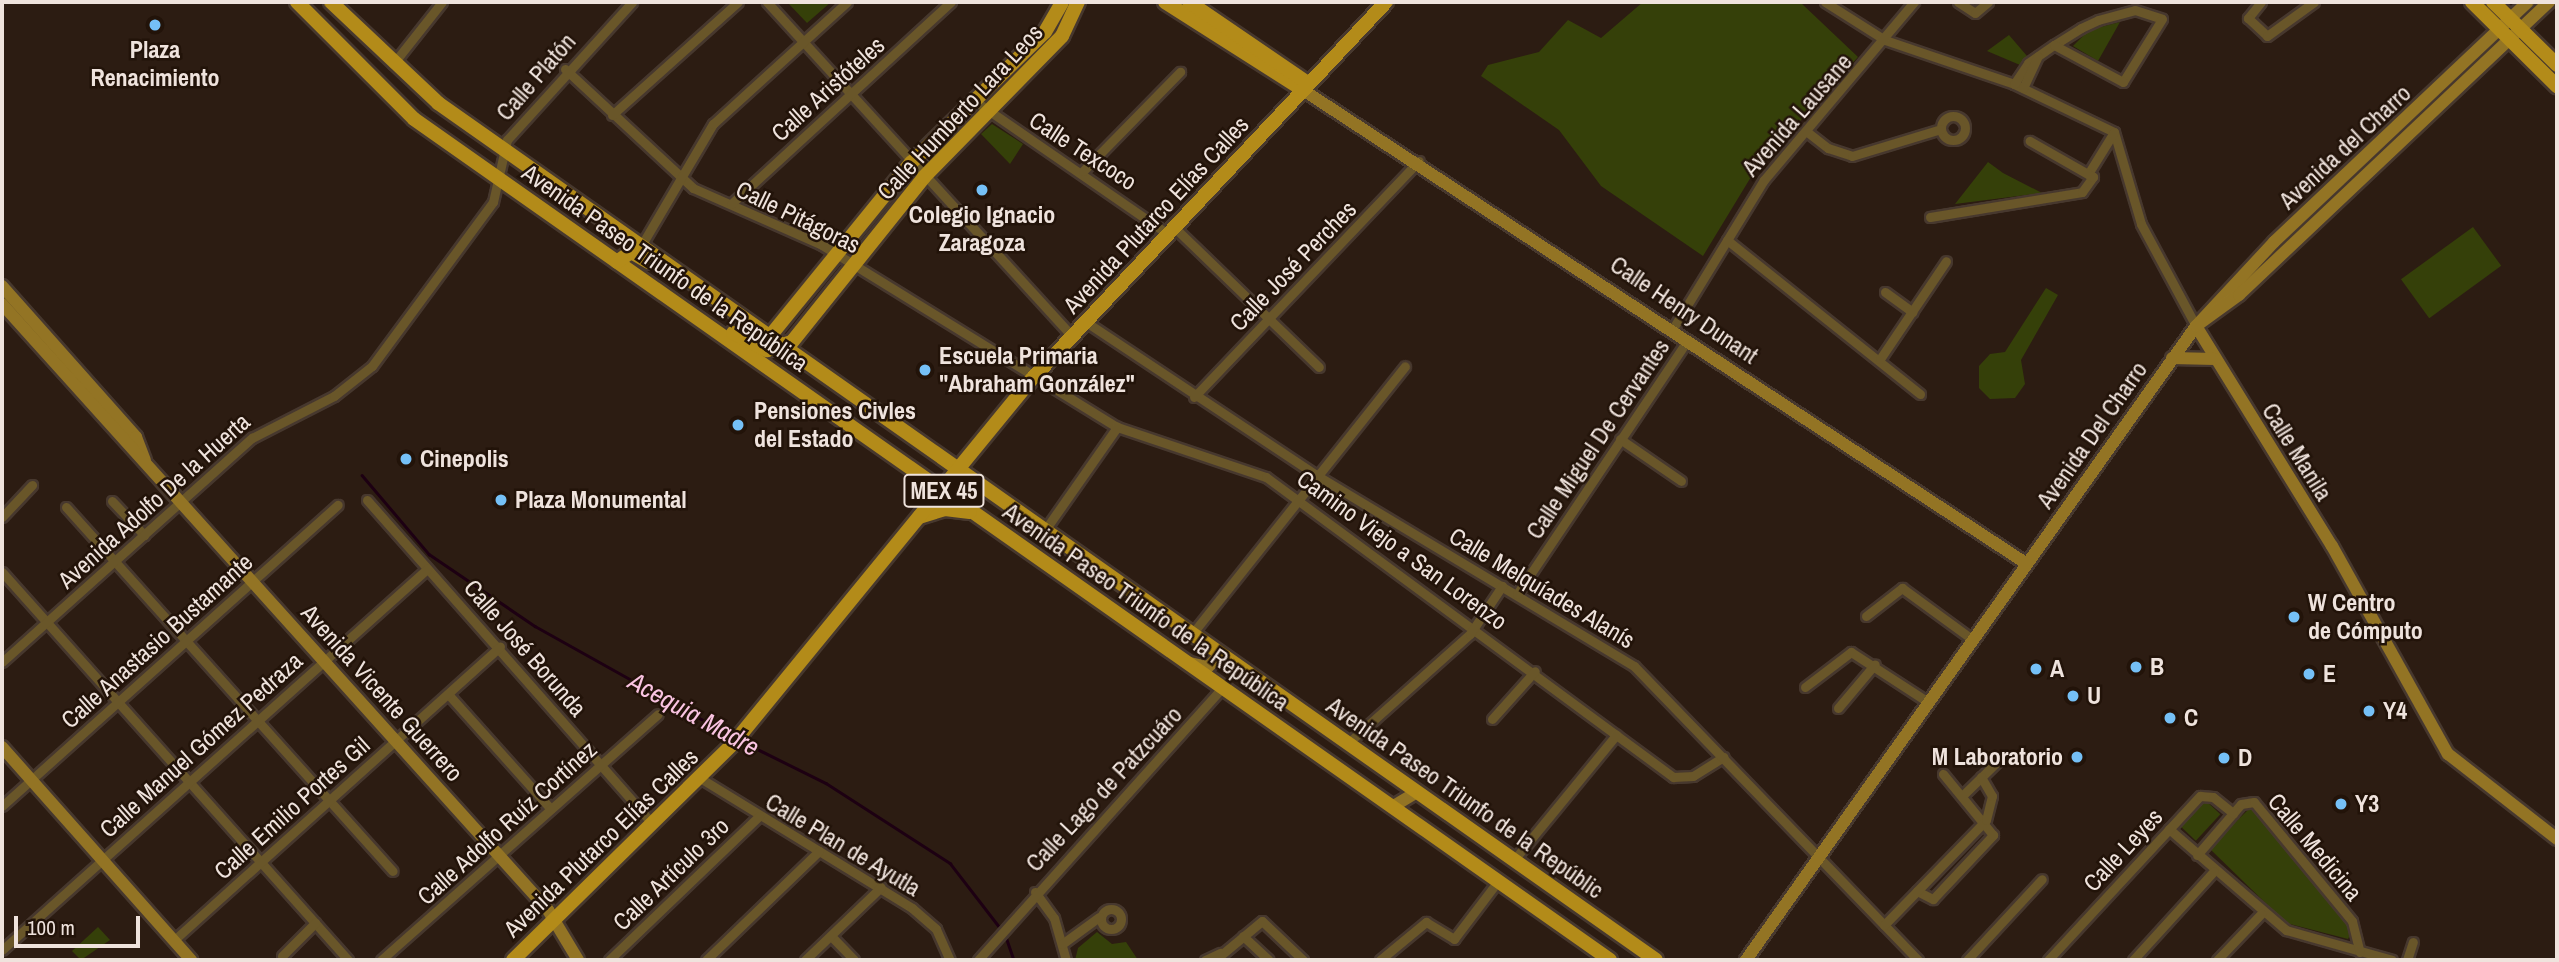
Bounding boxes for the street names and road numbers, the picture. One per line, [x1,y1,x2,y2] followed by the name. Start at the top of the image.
[871,18,1049,206] street label: Calle Humberto Lara Leos
[490,28,582,126] street label: Calle Platón
[765,30,891,148] street label: Calle Aristóteles
[1736,48,1858,182] street label: Avenida Lausane
[2273,79,2417,215] street label: Avenida del Charro
[1024,106,1142,196] street label: Calle Texcoco
[1057,111,1255,319] street label: Avenida Plutarco Elías Calles
[516,158,814,378] street label: Avenida Paseo Triunfo de la República
[731,175,865,259] street label: Calle Pitágoras
[1224,195,1362,337] street label: Calle José Perches
[1605,250,1763,370] street label: Calle Henry Dunant
[1520,333,1676,545] street label: Calle Miguel De Cervantes
[2031,356,2153,514] street label: Avenida Del Charro
[2256,398,2338,506] street label: Calle Manila
[52,407,256,595] street label: Avenida Adolfo De la Huerta
[1291,464,1513,636] street label: Camino Viejo a San Lorenzo
[902,471,986,510] road number: MEX 45
[997,497,1295,717] street label: Avenida Paseo Triunfo de la República
[1444,521,1640,655] street label: Calle Melquíades Alanís
[55,547,259,735] street label: Calle Anastasio Bustamante
[458,574,592,722] street label: Calle José Borunda
[295,599,469,787] street label: Avenida Vicente Guerrero
[94,646,308,844] street label: Calle Manuel Gómez Pedraza
[1321,691,1609,905] street label: Avenida Paseo Triunfo de la Repúblic
[1020,700,1188,878] street label: Calle Lago de Patzcuáro
[208,731,376,885] street label: Calle Emilio Portes Gil
[411,735,603,911] street label: Calle Adolfo Ruíz Cortínez
[498,743,704,943] street label: Avenida Plutarco Elías Calles
[760,787,926,903] street label: Calle Plan de Ayutla
[2262,787,2368,907] street label: Calle Medicina
[2077,803,2169,897] street label: Calle Leyes
[607,811,735,937] street label: Calle Artículo 3ro

